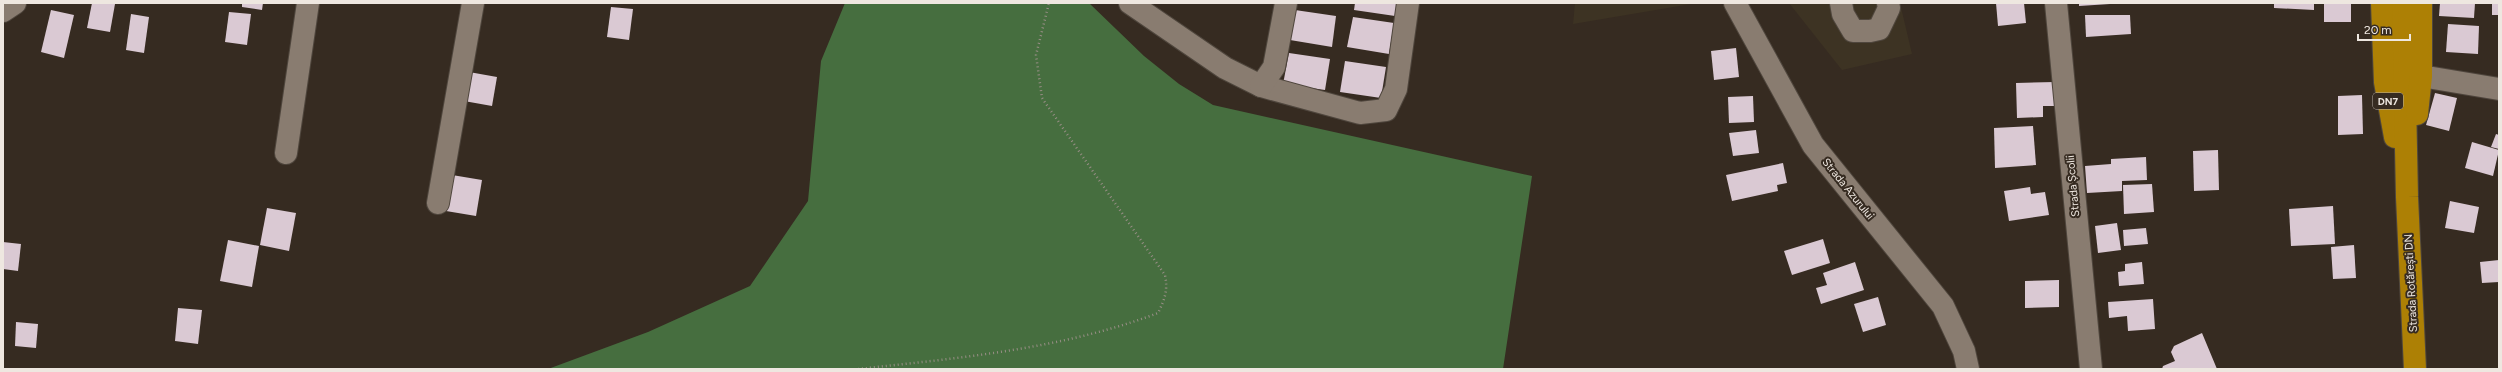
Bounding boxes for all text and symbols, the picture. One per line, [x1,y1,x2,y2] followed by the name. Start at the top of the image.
[2358,16,2410,42] scale bar
[2364,23,2392,37] text: 20 m
[2373,93,2403,109] road number: DN7
[2064,155,2082,217] street label: Strada Școlii
[1819,156,1877,222] street label: Strada Azurului
[2402,234,2420,332] street label: Strada Rotărești DN

